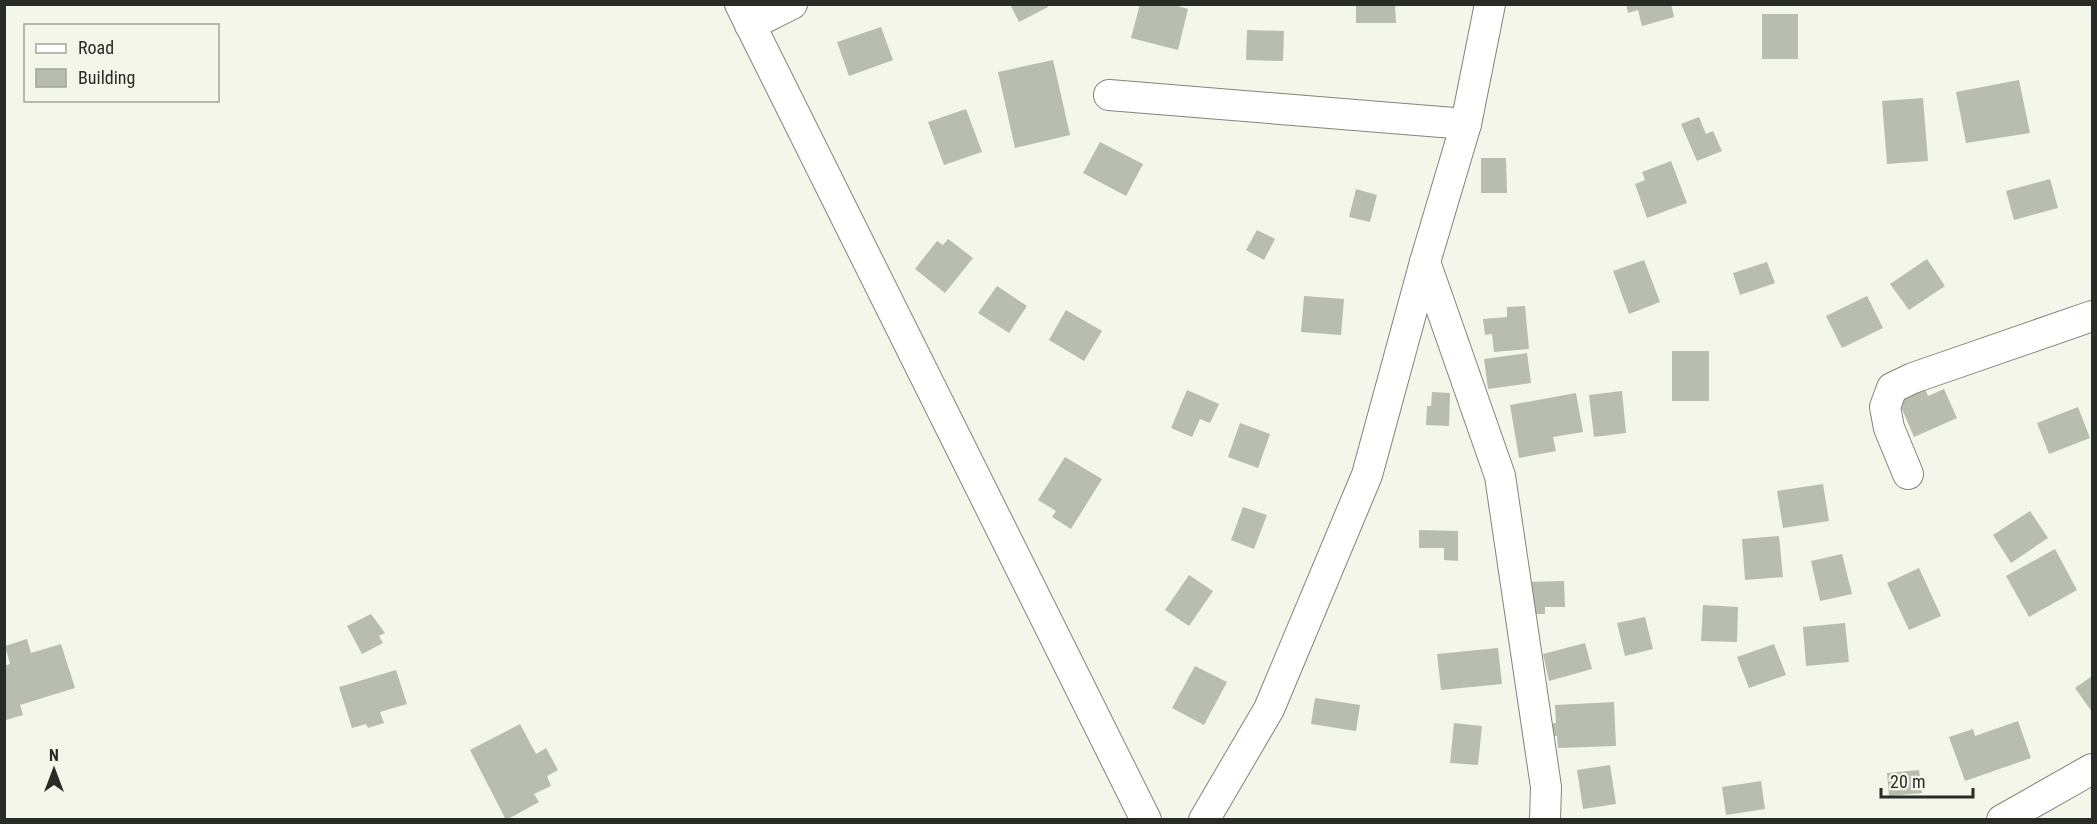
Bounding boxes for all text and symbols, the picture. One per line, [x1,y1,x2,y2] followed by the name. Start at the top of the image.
[24,24,219,102] legend
[78,37,114,58] text: Road
[78,67,135,88] text: Building
[24,740,84,800] north arrow
[49,746,59,765] text: N
[1881,761,1972,799] scale bar
[1890,771,1925,792] text: 20 m

